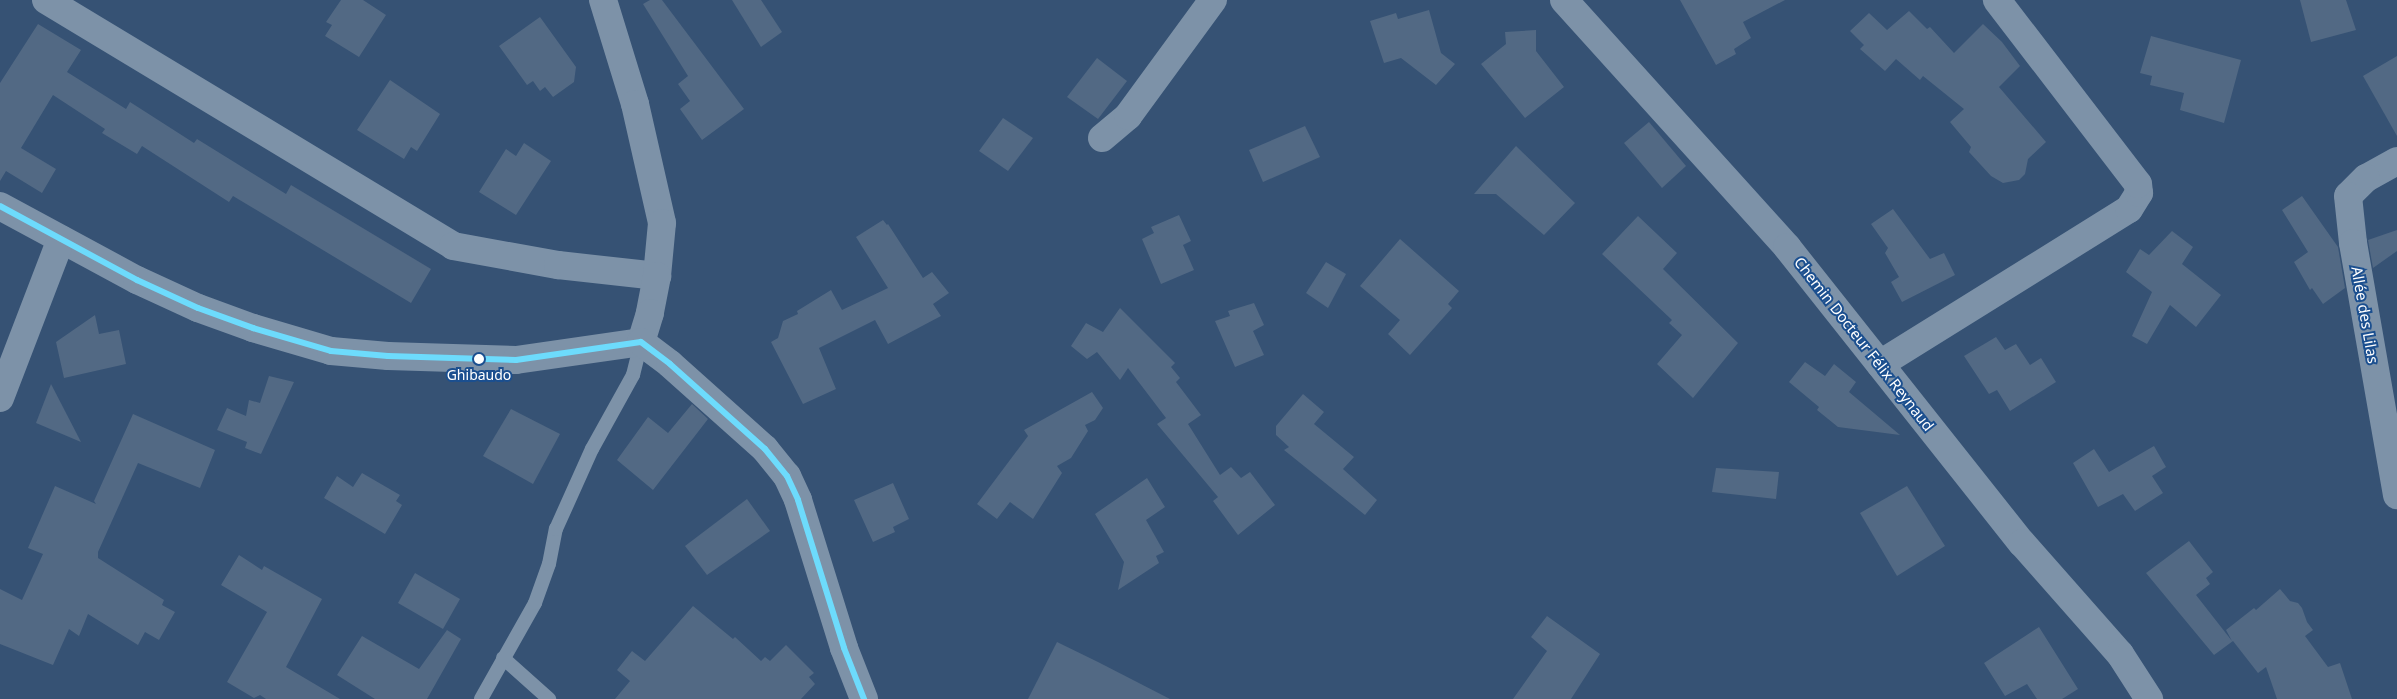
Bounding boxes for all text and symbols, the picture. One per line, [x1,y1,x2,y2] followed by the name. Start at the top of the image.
[1790,253,1938,435] street label: Chemin Docteur Félix Reynaud
[2348,265,2382,365] street label: Allée des Lilas
[474,354,484,364] marker: Ghibaudo
[447,367,511,383] place label: Ghibaudo

